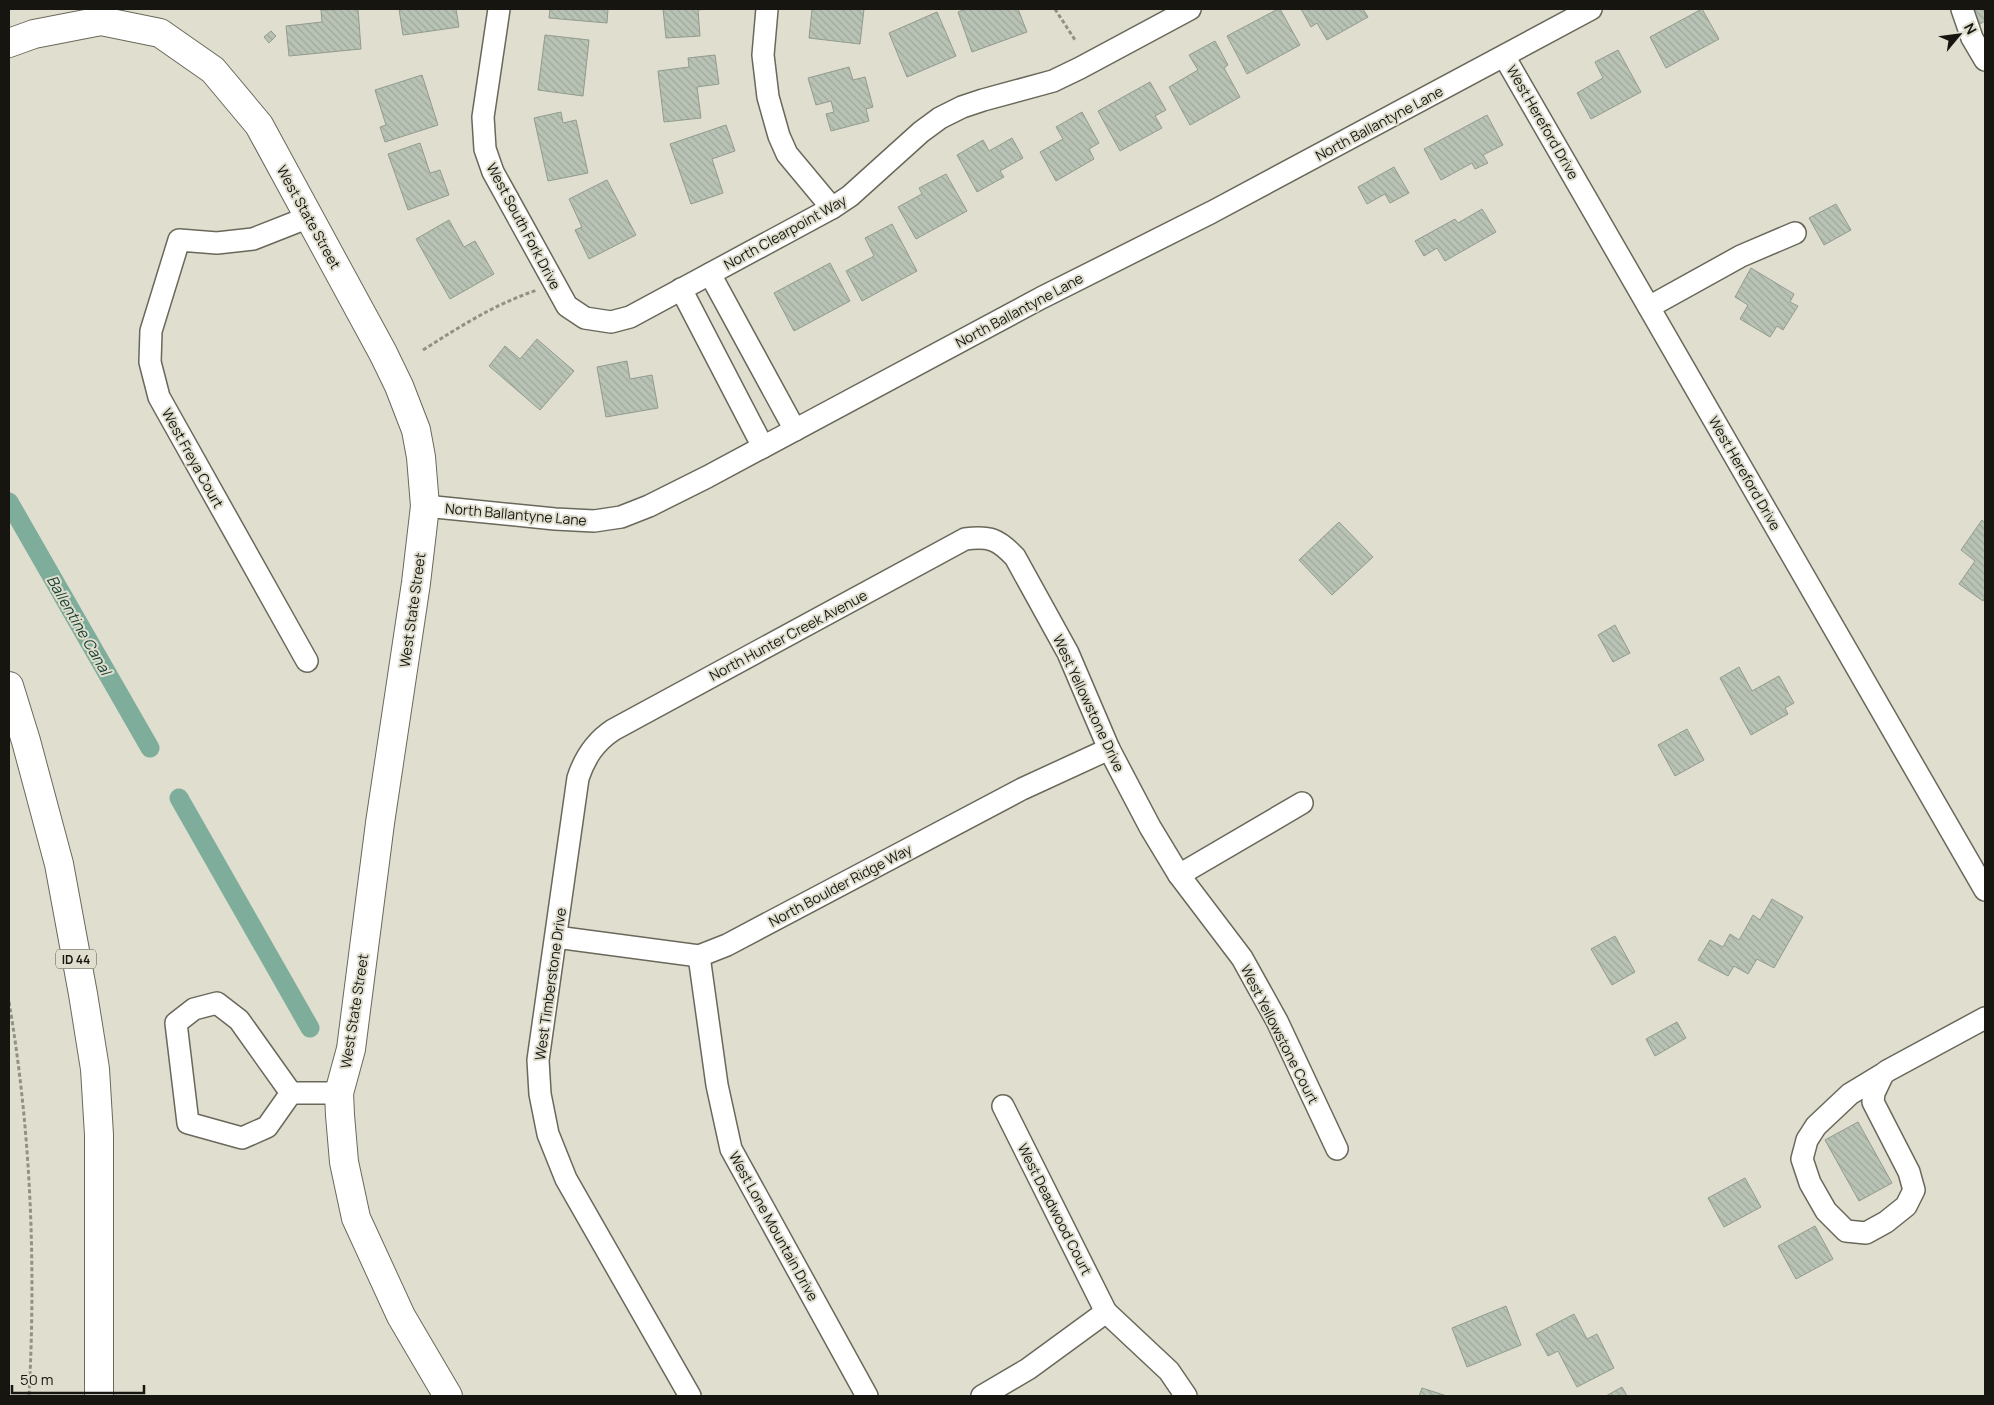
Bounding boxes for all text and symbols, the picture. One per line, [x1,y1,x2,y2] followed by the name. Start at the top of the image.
[1934,10,1984,60] north arrow
[1960,19,1982,37] text: N
[1503,61,1583,183] street label: West Hereford Drive
[1312,81,1446,165] street label: North Ballantyne Lane
[483,159,565,293] street label: West South Fork Drive
[273,162,346,273] street label: West State Street
[720,190,850,274] street label: North Clearpoint Way
[952,268,1086,352] street label: North Ballantyne Lane
[158,405,228,512] street label: West Freya Court
[1705,412,1785,534] street label: West Hereford Drive
[444,498,588,530] street label: North Ballantyne Lane
[395,551,430,669] street label: West State Street
[42,571,117,681] water label: Ballentine Canal
[706,585,870,685] street label: North Hunter Creek Avenue
[1049,631,1129,775] street label: West Yellowstone Drive
[765,839,915,931] street label: North Boulder Ridge Way
[530,906,570,1062] street label: West Timberstone Drive
[56,950,96,969] road number: ID 44
[336,952,372,1070] street label: West State Street
[1237,961,1323,1107] street label: West Yellowstone Court
[1014,1140,1097,1278] street label: West Deadwood Court
[725,1148,823,1304] street label: West Lone Mountain Drive
[12,1362,145,1394] scale bar
[20,1369,54,1390] text: 50 m

